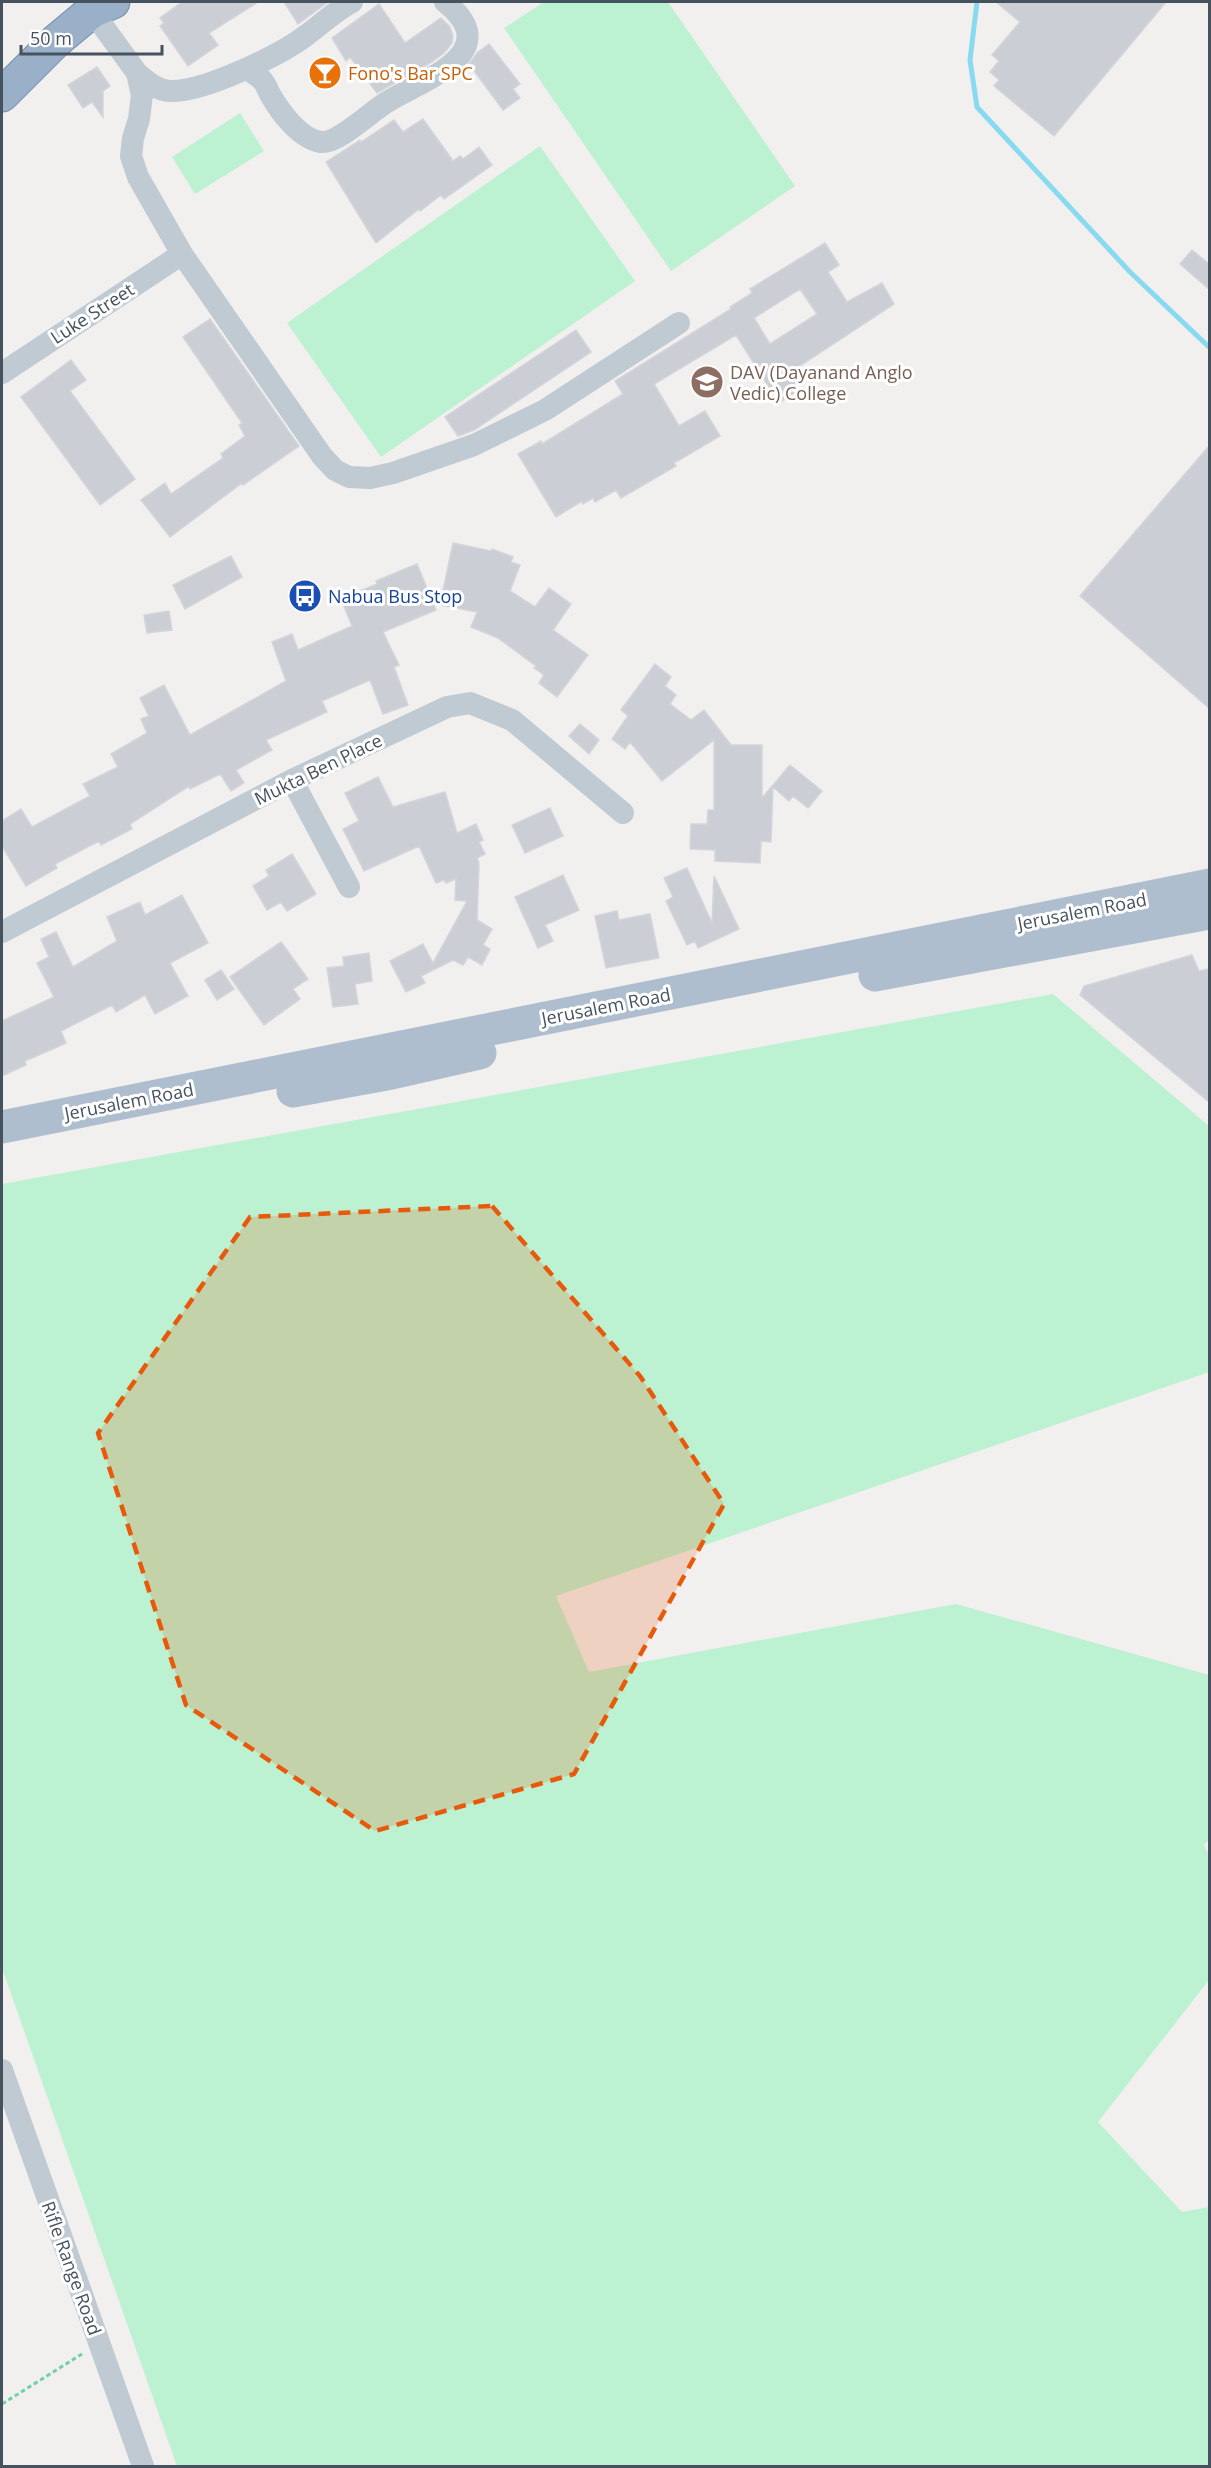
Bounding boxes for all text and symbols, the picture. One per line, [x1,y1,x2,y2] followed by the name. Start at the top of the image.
[21,18,162,56] scale bar
[30,26,72,50] text: 50 m
[307,55,343,91] bar icon: Fono's Bar SPC
[348,61,473,85] place label: Fono's Bar SPC
[46,277,138,349] street label: Luke Street
[730,360,913,405] place label: DAV (Dayanand Anglo Vedic) College
[689,364,725,400] school or university icon: DAV (Dayanand Anglo Vedic) College
[287,578,323,614] bus stop icon: Nabua Bus Stop
[328,584,462,608] place label: Nabua Bus Stop
[250,728,386,810] street label: Mukta Ben Place
[1014,887,1149,936] street label: Jerusalem Road
[538,982,673,1031] street label: Jerusalem Road
[61,1077,196,1126] street label: Jerusalem Road
[37,2198,107,2338] street label: Rifle Range Road

